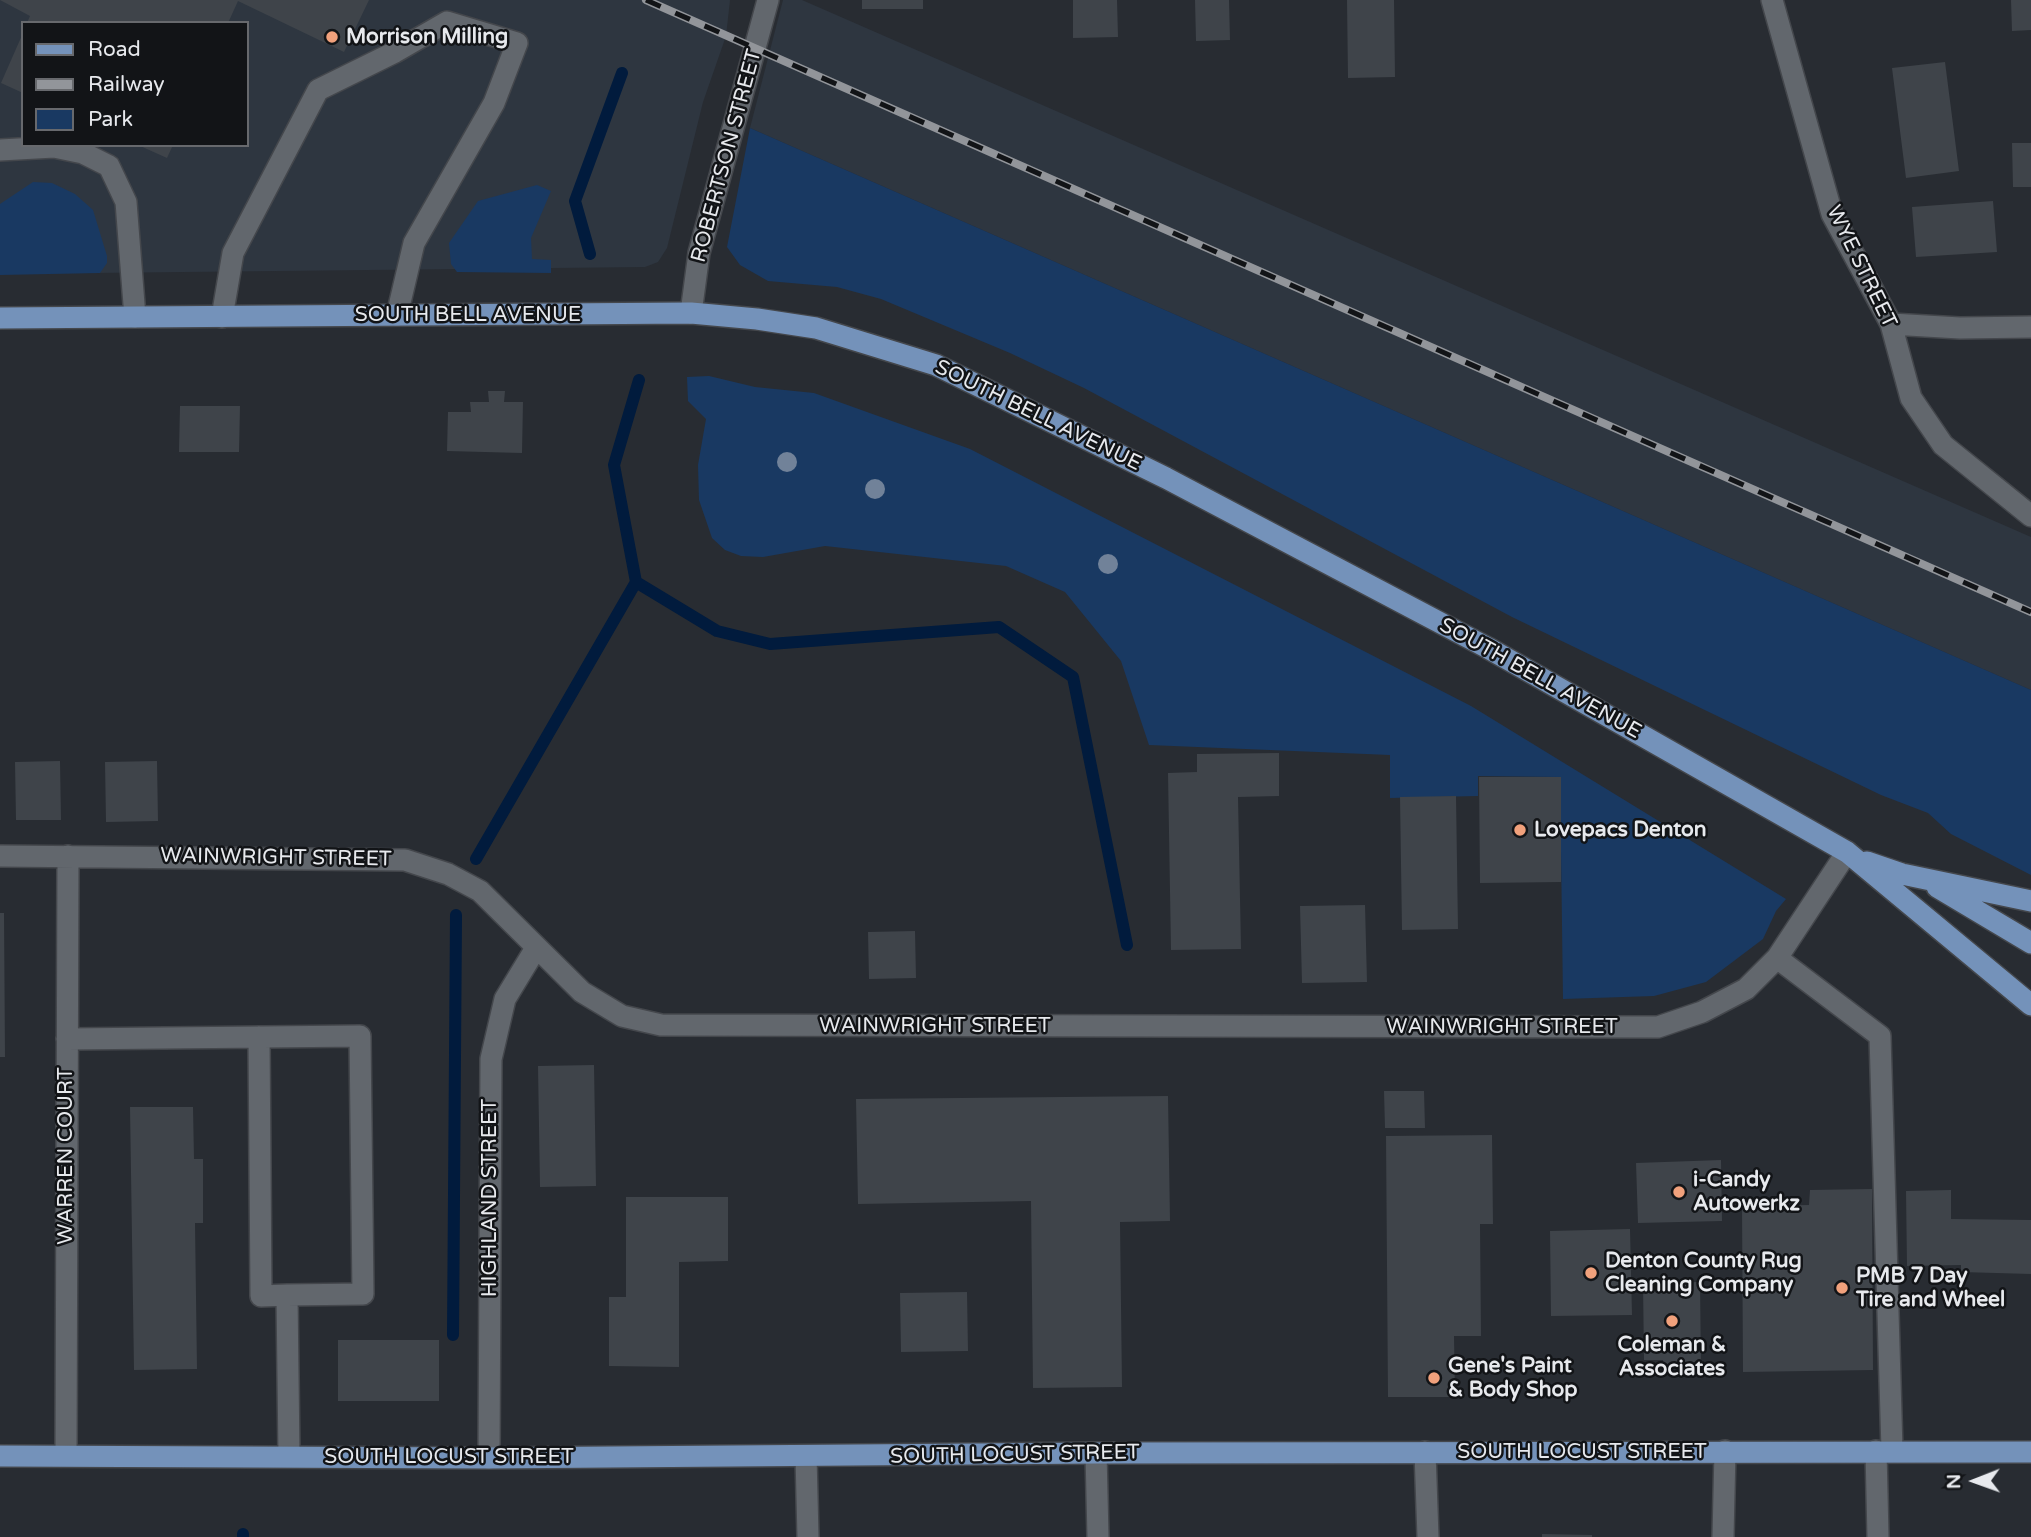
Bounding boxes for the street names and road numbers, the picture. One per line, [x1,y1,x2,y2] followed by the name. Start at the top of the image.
[686,47,768,265] street label: ROBERTSON STREET
[1820,202,1902,332] street label: WYE STREET
[355,302,581,328] street label: SOUTH BELL AVENUE
[931,355,1145,477] street label: SOUTH BELL AVENUE
[1435,613,1645,745] street label: SOUTH BELL AVENUE
[160,843,392,873] street label: WAINWRIGHT STREET
[819,1013,1051,1039] street label: WAINWRIGHT STREET
[1386,1014,1618,1040] street label: WAINWRIGHT STREET
[53,1067,79,1245] street label: WARREN COURT
[477,1099,503,1297] street label: HIGHLAND STREET
[1457,1439,1707,1465] street label: SOUTH LOCUST STREET
[890,1440,1140,1470] street label: SOUTH LOCUST STREET
[324,1444,574,1470] street label: SOUTH LOCUST STREET

